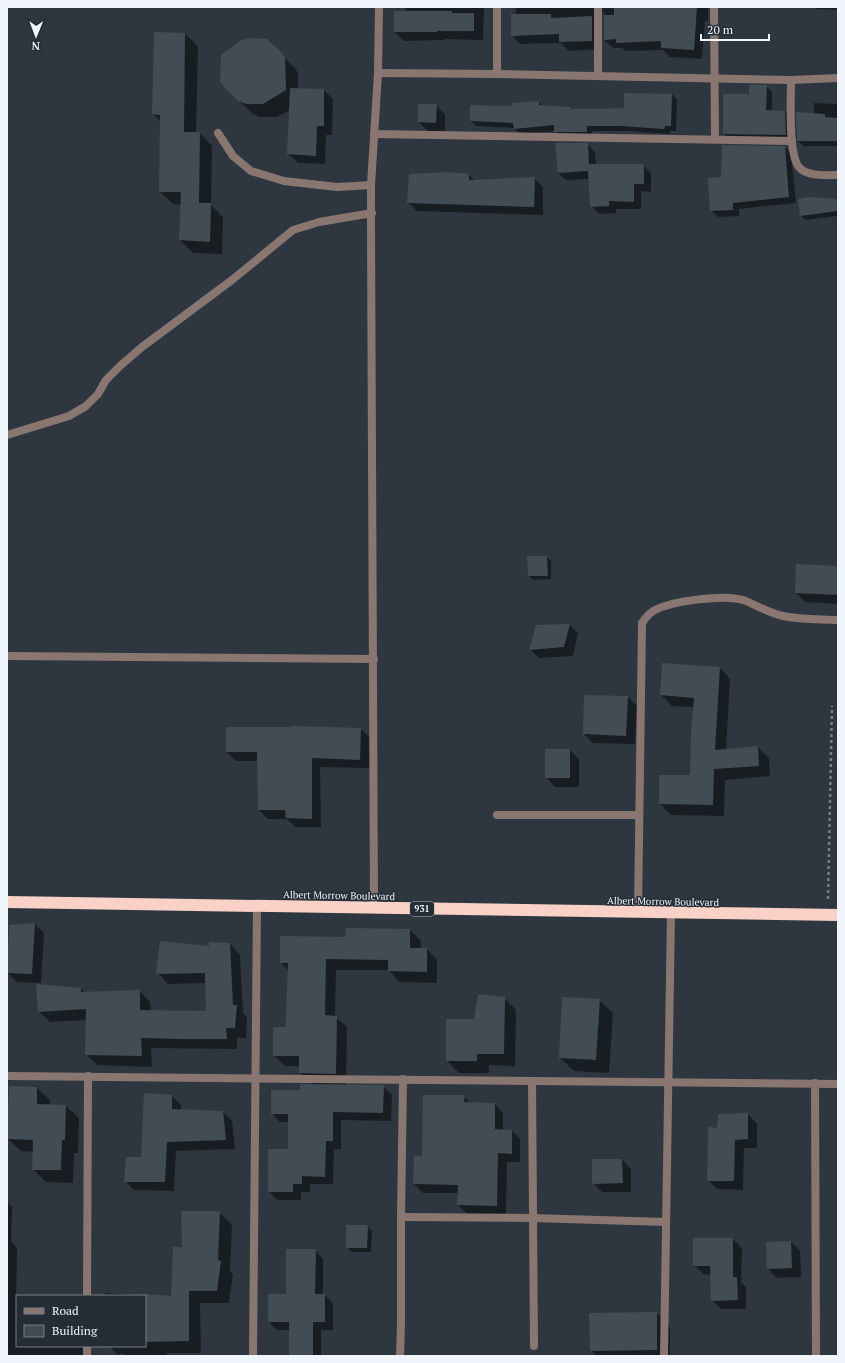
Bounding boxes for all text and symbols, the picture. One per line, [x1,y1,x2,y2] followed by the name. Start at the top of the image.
[16,16,56,56] north arrow
[701,16,769,42] scale bar
[707,22,734,37] text: 20 m
[31,39,40,53] text: N
[283,888,396,903] street label: Albert Morrow Boulevard
[607,894,720,909] street label: Albert Morrow Boulevard
[410,902,434,916] road number: 931
[16,1295,146,1347] legend
[52,1303,79,1318] text: Road
[52,1323,98,1338] text: Building

